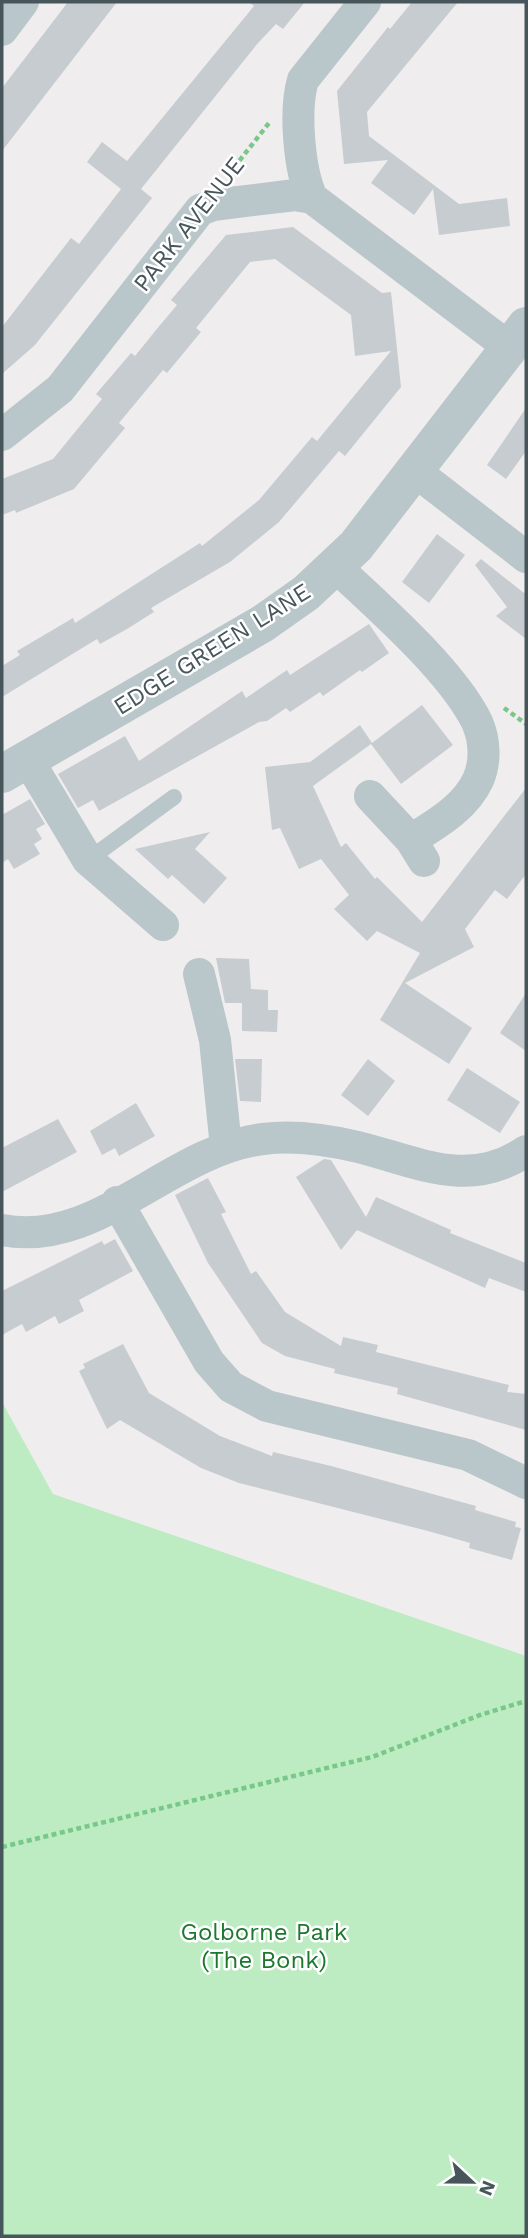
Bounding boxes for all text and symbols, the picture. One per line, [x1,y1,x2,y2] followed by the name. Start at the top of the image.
[128,151,250,297] street label: PARK AVENUE
[109,577,315,721] street label: EDGE GREEN LANE
[181,1918,348,1974] park label: Golborne Park (The Bonk)
[437,2147,507,2217] north arrow
[474,2177,501,2199] text: N

